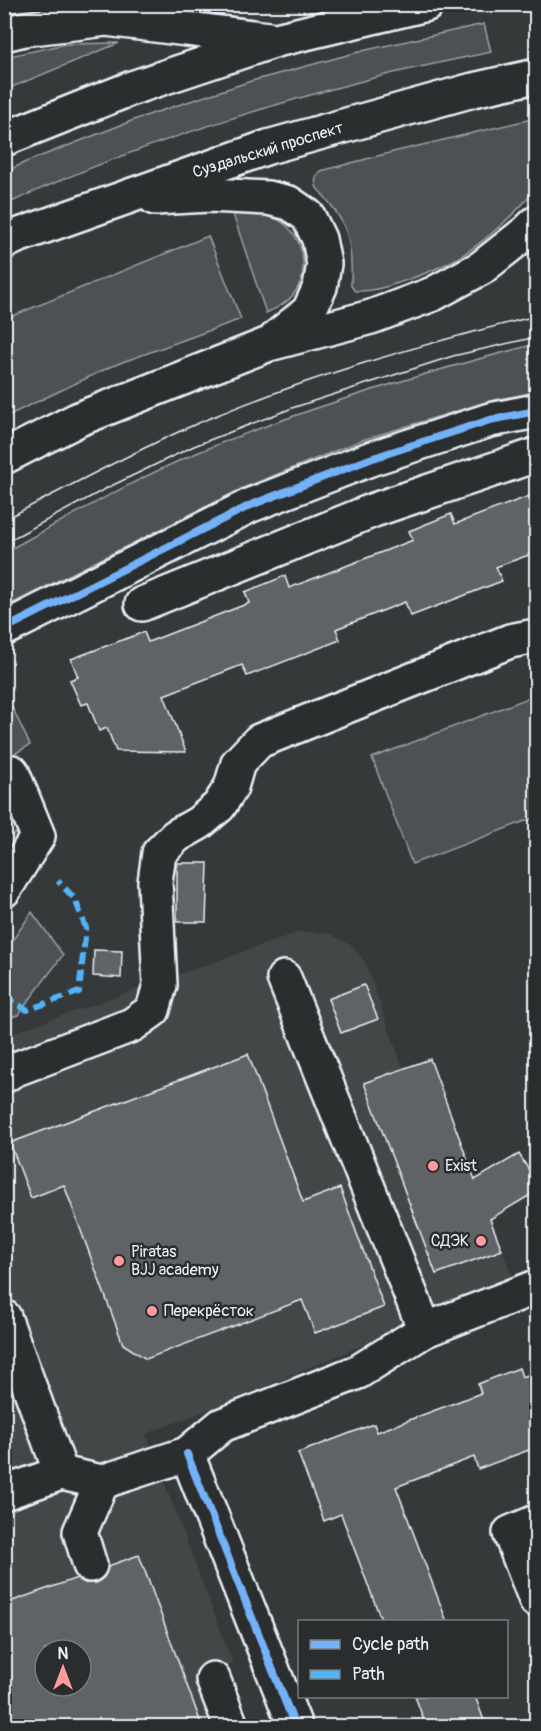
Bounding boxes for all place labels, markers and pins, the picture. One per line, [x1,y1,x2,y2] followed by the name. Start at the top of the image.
[445,1156,478,1176] place label: Exist
[426,1159,440,1173] marker: Exist
[431,1231,469,1251] place label: СДЭК
[474,1234,488,1248] marker: СДЭК
[131,1242,219,1280] place label: Piratas BJJ academy
[112,1254,126,1268] marker: Piratas BJJ academy
[164,1301,254,1321] place label: Перекрёсток
[145,1304,159,1318] marker: Перекрёсток

